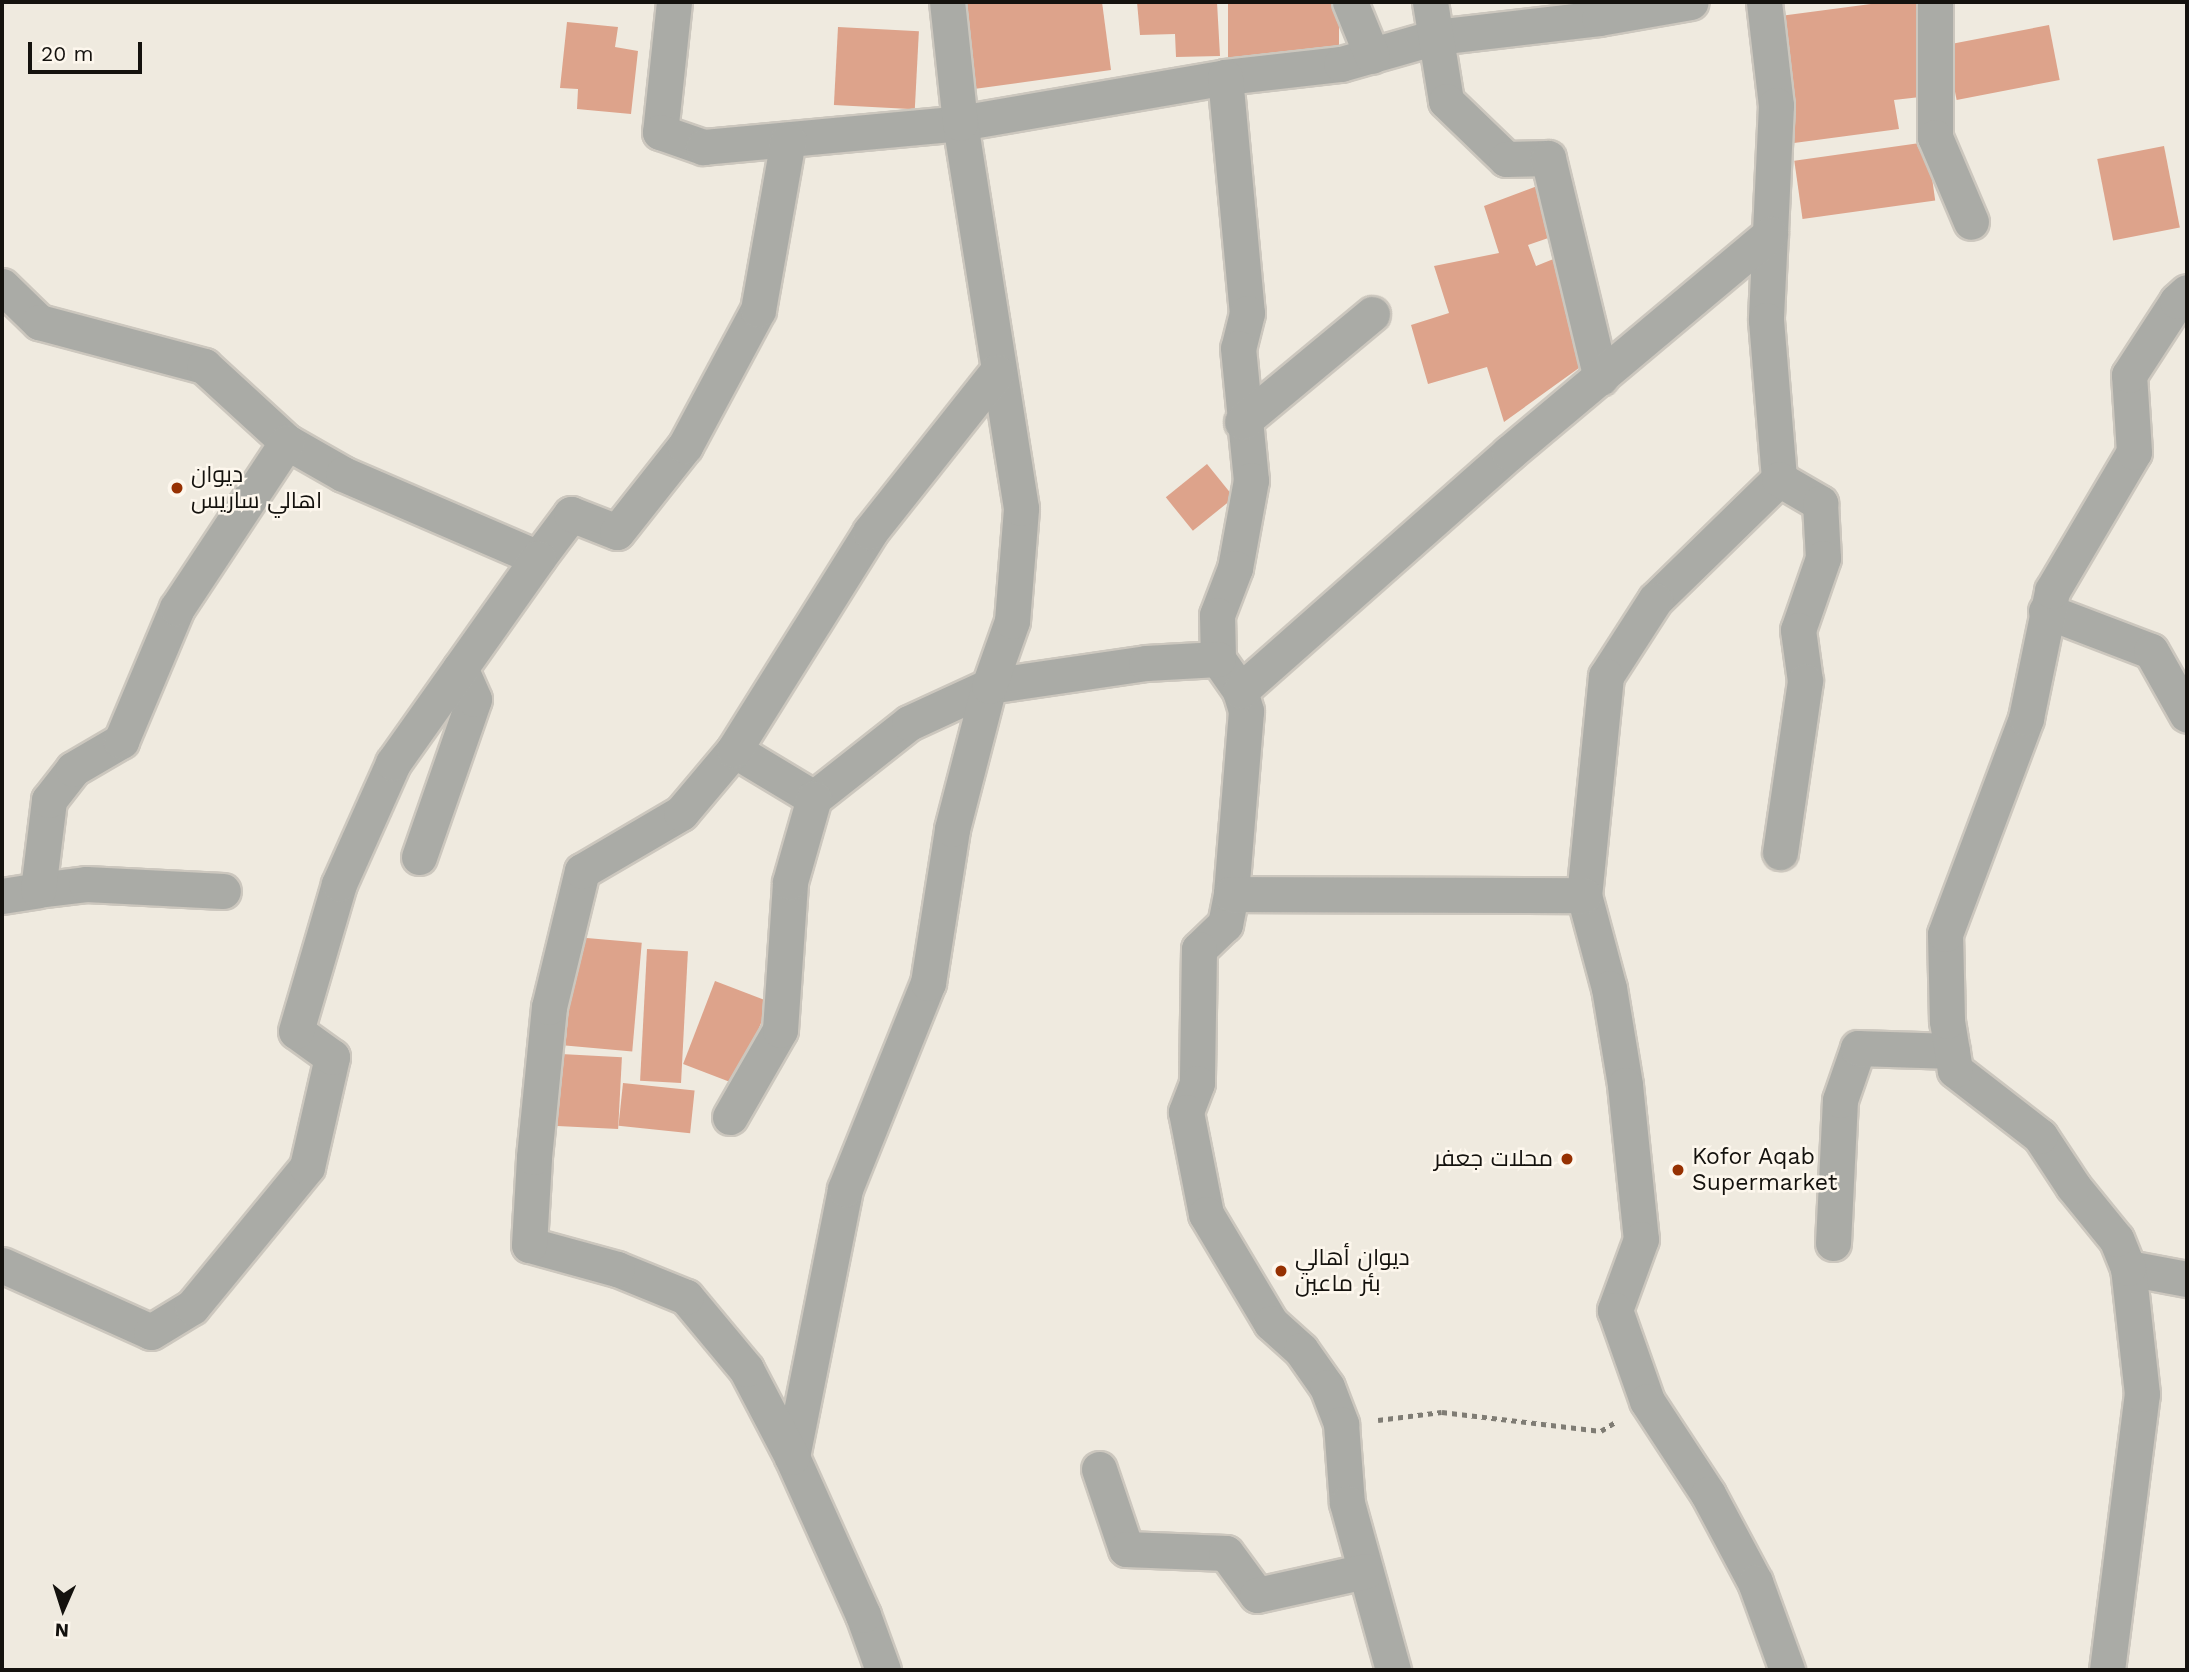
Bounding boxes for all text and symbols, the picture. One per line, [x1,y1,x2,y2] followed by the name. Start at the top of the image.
[32,28,145,72] scale bar
[41,41,93,66] text: 20 m
[191,461,322,515] place label: ديوان اهالي ساريس
[169,480,185,496] marker: ديوان اهالي ساريس
[1692,1143,1837,1197] place label: Kofor Aqab Supermarket
[1434,1145,1553,1173] place label: محلات جعفر
[1559,1151,1575,1167] marker: محلات جعفر
[1670,1162,1686,1178] marker: Kofor Aqab Supermarket
[1295,1244,1410,1298] place label: ديوان أهالي بئر ماعين
[1273,1263,1289,1279] marker: ديوان أهالي بئر ماعين
[28,1574,98,1644] north arrow
[54,1619,70,1642] text: N

